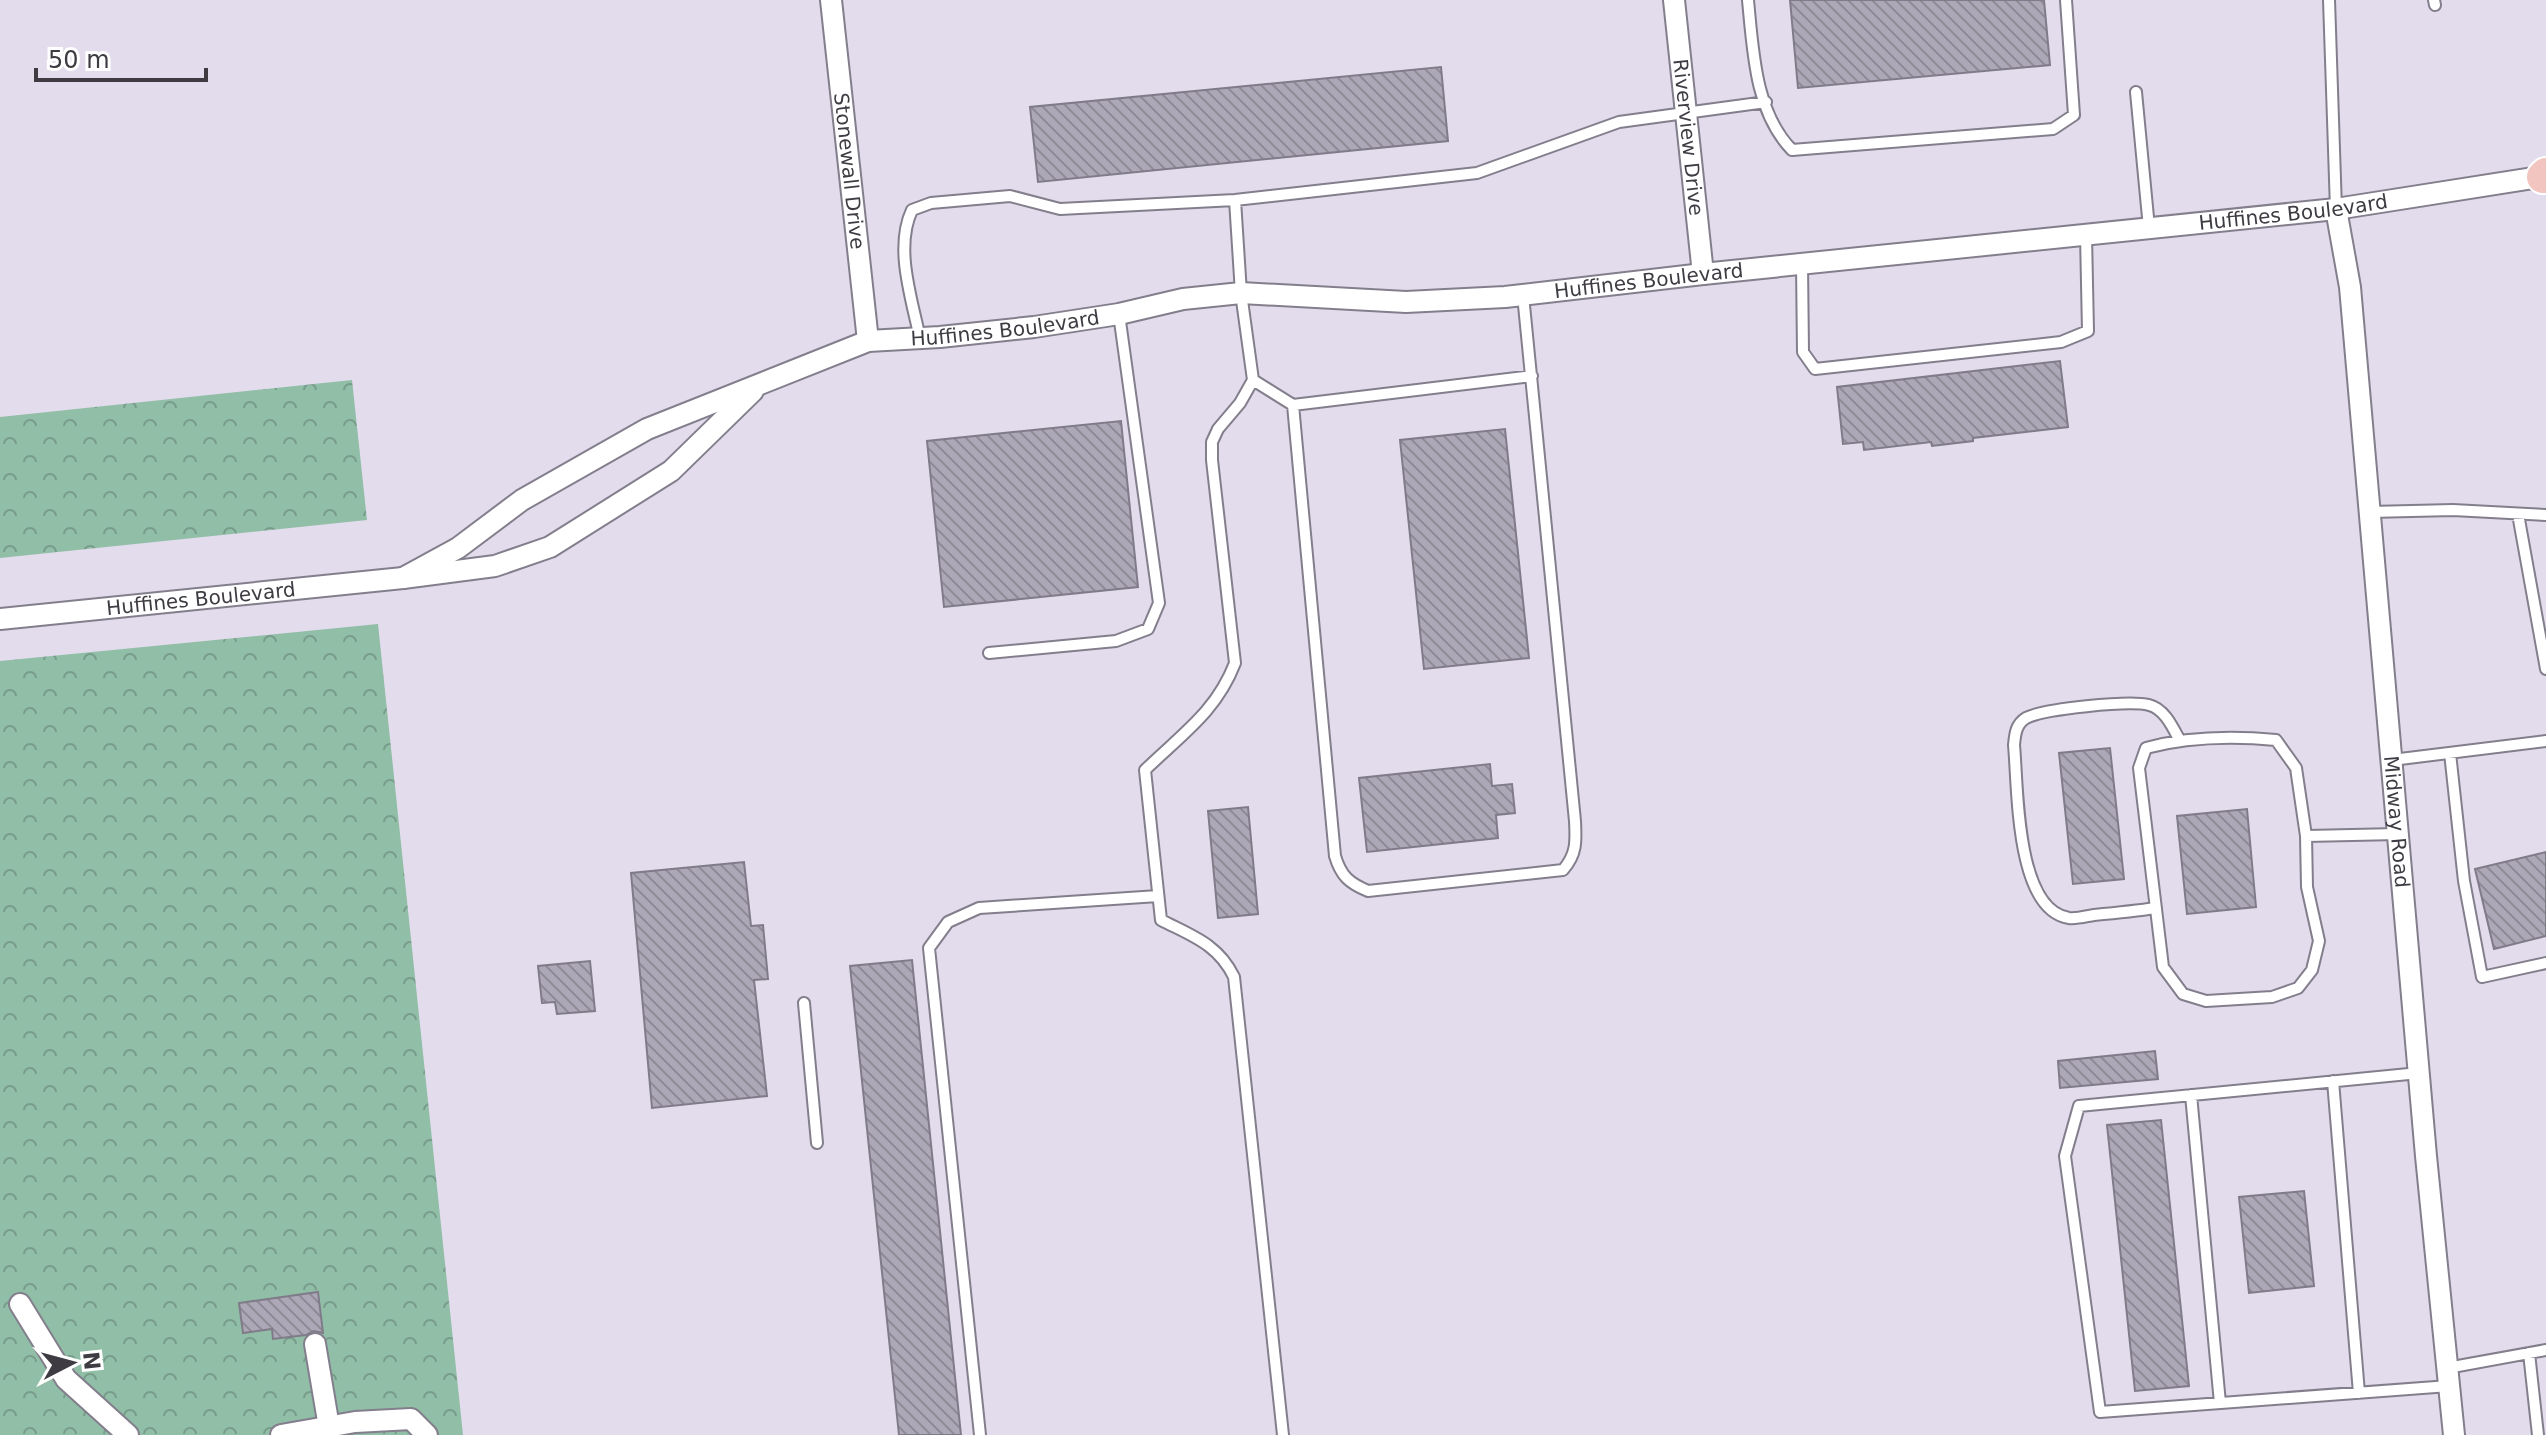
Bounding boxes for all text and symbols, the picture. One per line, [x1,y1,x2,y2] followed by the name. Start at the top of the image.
[36,32,206,82] scale bar
[48,46,110,74] text: 50 m
[1668,58,1709,217] street label: Riverview Drive
[829,92,870,250] street label: Stonewall Drive
[2197,189,2389,235] street label: Huffines Boulevard
[1553,258,1744,303] street label: Huffines Boulevard
[910,305,1101,351] street label: Huffines Boulevard
[105,577,297,620] street label: Huffines Boulevard
[2379,755,2414,889] street label: Midway Road
[32,1323,112,1403] north arrow
[78,1350,105,1371] text: N

